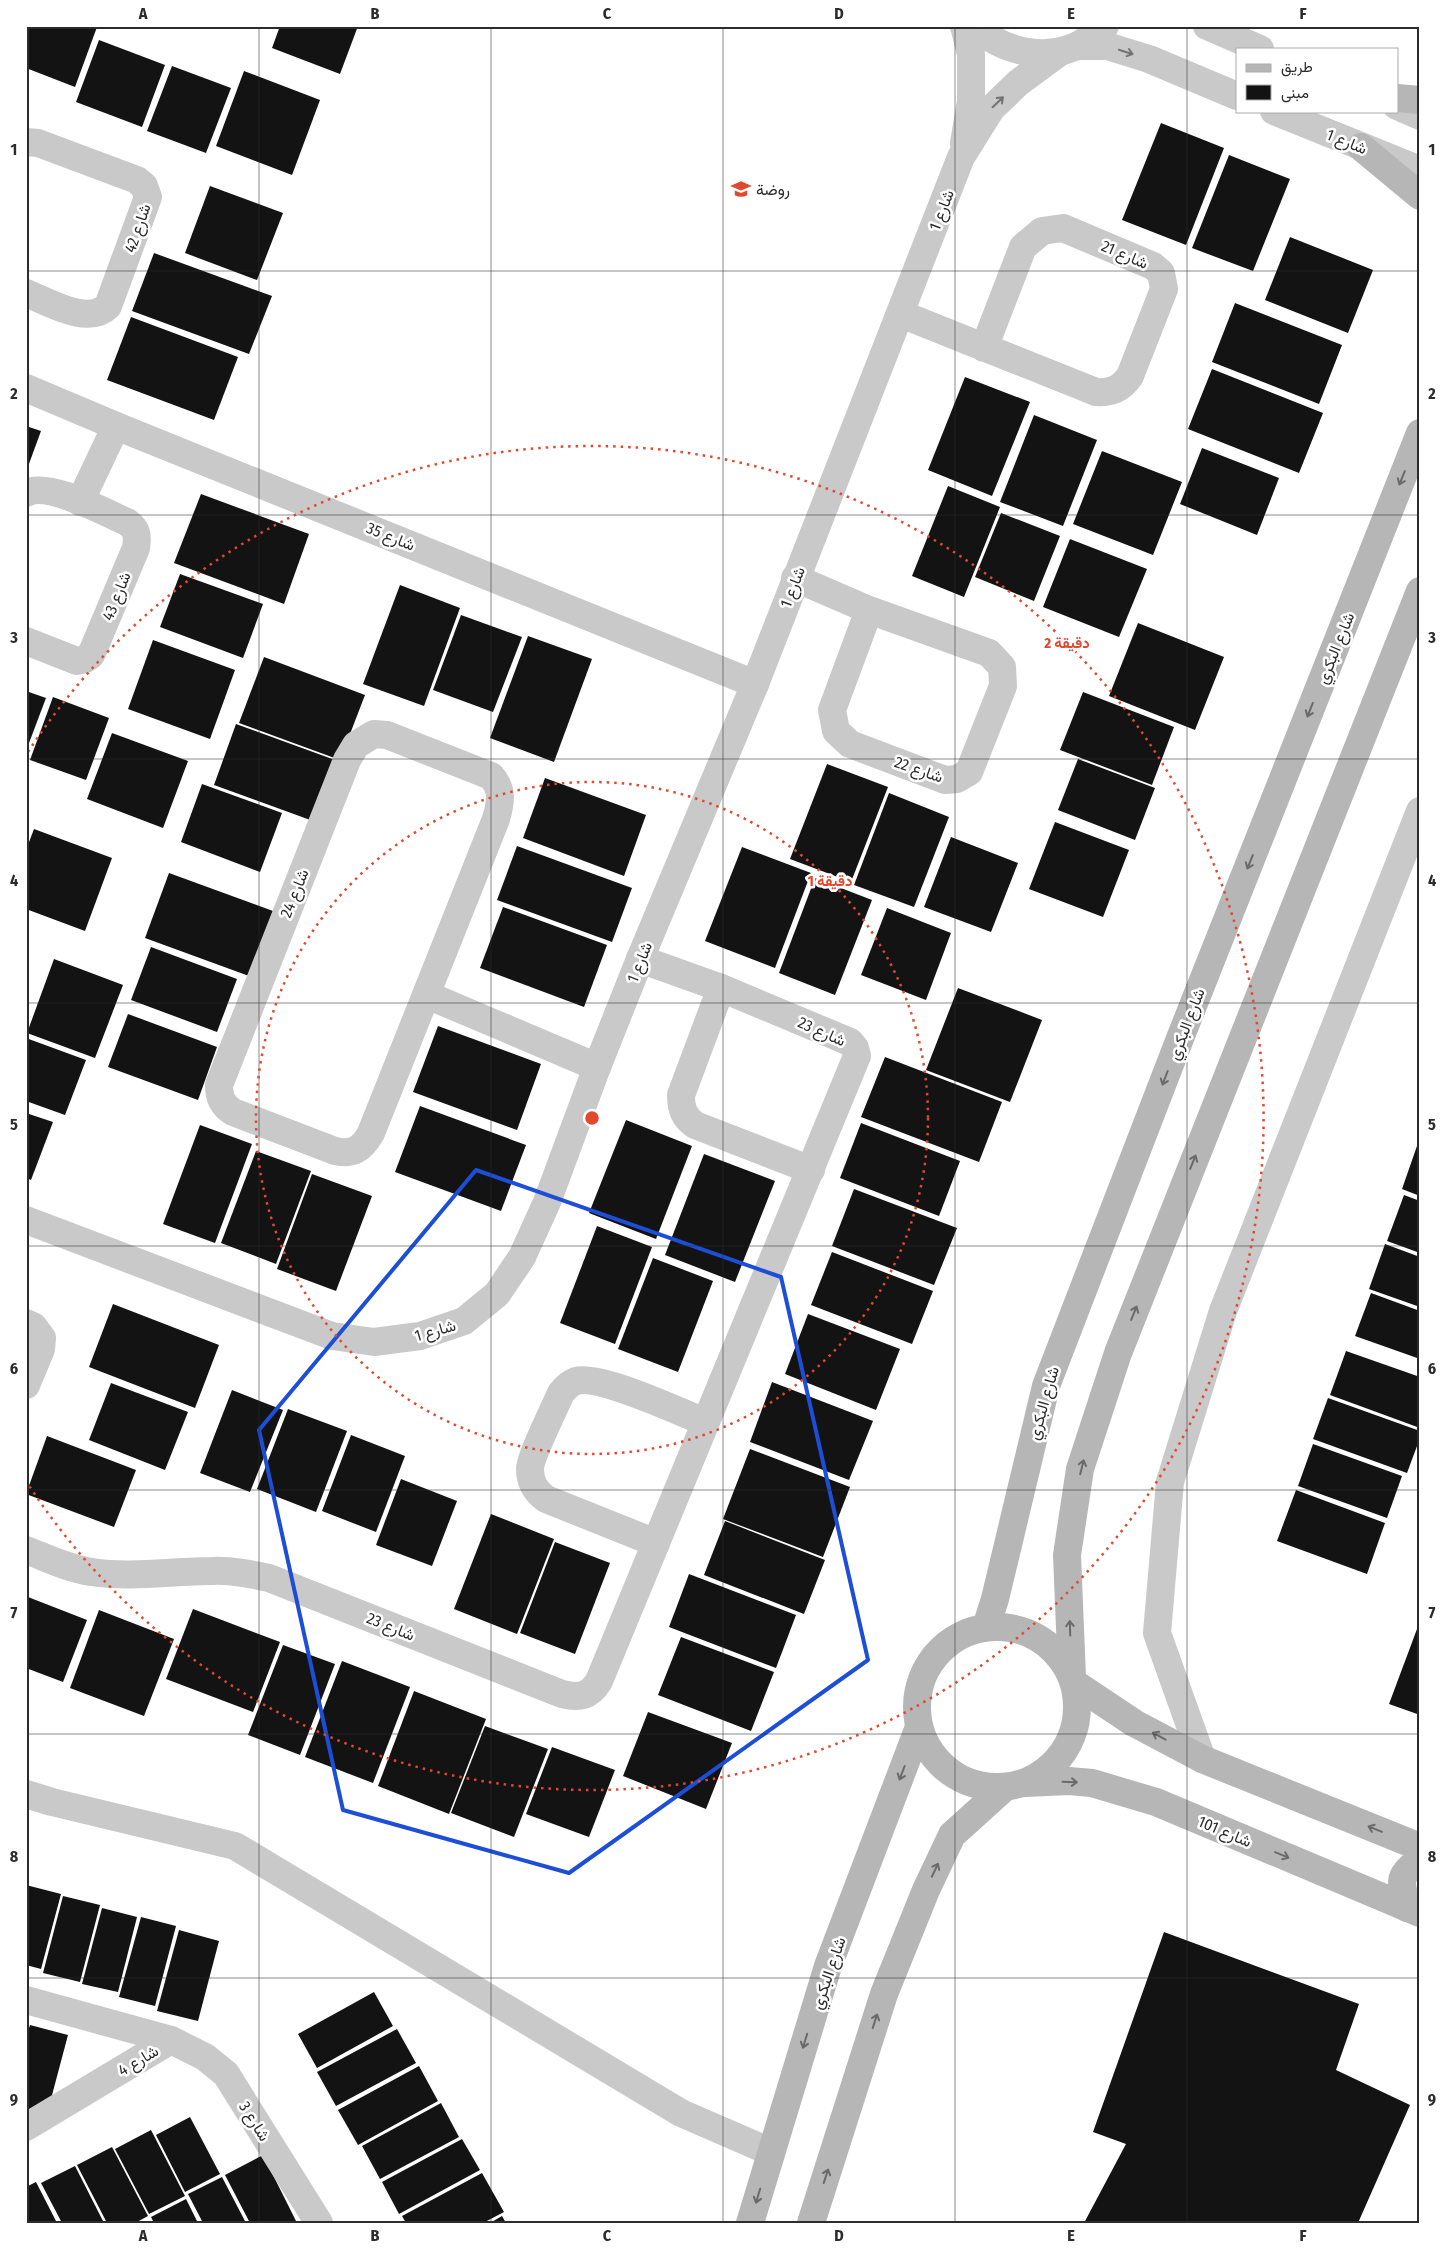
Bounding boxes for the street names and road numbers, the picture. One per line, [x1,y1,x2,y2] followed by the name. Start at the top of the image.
[1323,125,1370,160] street label: شارع 1
[925,187,960,234] street label: شارع 1
[120,201,157,256] street label: شارع 42
[1098,236,1151,275] street label: شارع 21
[363,518,418,557] street label: شارع 35
[776,564,811,611] street label: شارع 1
[98,569,137,624] street label: شارع 43
[1313,610,1362,688] street label: شارع البكري
[891,752,946,788] street label: شارع 22
[276,866,315,921] street label: شارع 24
[623,939,658,986] street label: شارع 1
[1164,986,1213,1064] street label: شارع البكري
[794,1013,849,1052] street label: شارع 23
[412,1316,459,1347] street label: شارع 1
[1024,1364,1067,1443] street label: شارع البكري
[363,1608,418,1647] street label: شارع 23
[1194,1812,1254,1853] street label: شارع 101
[807,1934,854,2013] street label: شارع البكري
[115,2041,163,2082] street label: شارع 4
[233,2098,274,2146] street label: شارع 3

